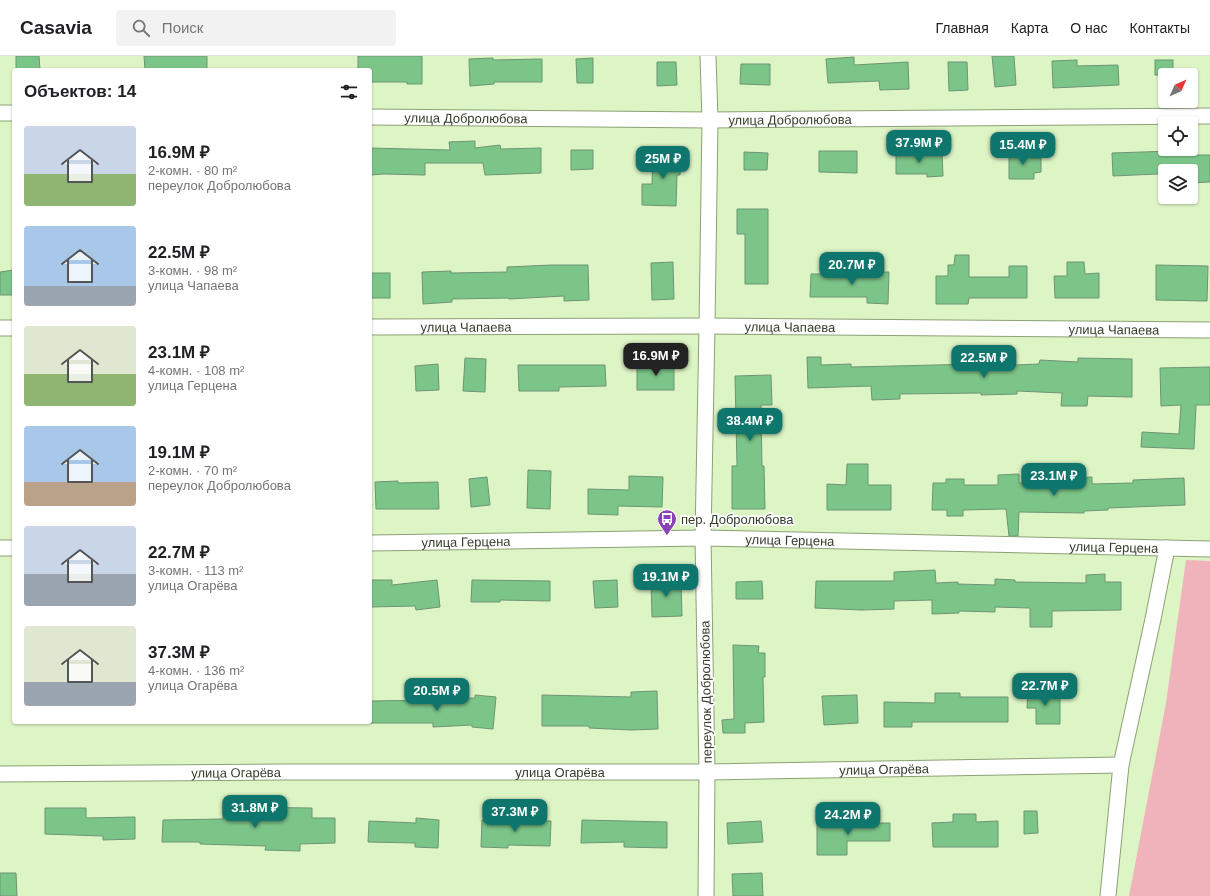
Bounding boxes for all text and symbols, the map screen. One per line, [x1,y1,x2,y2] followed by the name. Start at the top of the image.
[116,10,396,46] search box
[20,17,92,38] text: Casavia
[130,17,152,39] icon: search
[162,19,203,36] text: Поиск
[935,20,989,36] text: Главная
[1011,20,1048,36] text: Карта
[1070,20,1108,36] text: О нас
[1130,20,1190,36] text: Контакты
[1158,68,1198,108] north arrow
[1158,68,1198,204] map controls
[338,81,360,103] icon: filters
[24,82,136,101] text: Объектов: 14
[404,110,528,126] street label: улица Добролюбова
[728,111,852,127] street label: улица Добролюбова
[1158,116,1198,156] button: locate
[882,130,956,164] pin: 37.9M ₽
[986,132,1060,166] pin: 15.4M ₽
[895,135,943,150] text: 37.9M ₽
[999,137,1047,152] text: 15.4M ₽
[56,142,104,190] icon: home
[148,143,210,162] text: 16.9M ₽
[635,146,691,180] pin: 25M ₽
[645,151,681,166] text: 25M ₽
[148,163,237,178] text: 2-комн. · 80 m²
[1158,164,1198,204] button: layers
[148,178,291,193] text: переулок Добролюбова
[56,242,104,290] icon: home
[148,243,210,262] text: 22.5M ₽
[815,252,889,286] pin: 20.7M ₽
[828,257,876,272] text: 20.7M ₽
[148,263,237,278] text: 3-комн. · 98 m²
[148,278,239,293] text: улица Чапаева
[421,319,512,334] street label: улица Чапаева
[745,319,836,335] street label: улица Чапаева
[1069,321,1160,337] street label: улица Чапаева
[56,342,104,390] icon: home
[148,343,210,362] text: 23.1M ₽
[619,343,693,377] pin: 16.9M ₽
[947,345,1021,379] pin: 22.5M ₽
[632,348,680,363] text: 16.9M ₽
[960,350,1008,365] text: 22.5M ₽
[148,363,244,378] text: 4-комн. · 108 m²
[148,378,237,393] text: улица Герцена
[713,408,787,442] pin: 38.4M ₽
[726,413,774,428] text: 38.4M ₽
[56,442,104,490] icon: home
[148,443,210,462] text: 19.1M ₽
[148,463,237,478] text: 2-комн. · 70 m²
[1017,463,1091,497] pin: 23.1M ₽
[1030,468,1078,483] text: 23.1M ₽
[148,478,291,493] text: переулок Добролюбова
[656,508,678,536] bus stop icon: пер. Добролюбова
[681,512,794,527] place label: пер. Добролюбова
[745,531,835,548] street label: улица Герцена
[421,533,511,550] street label: улица Герцена
[1069,538,1159,555] street label: улица Герцена
[56,542,104,590] icon: home
[148,543,210,562] text: 22.7M ₽
[148,563,243,578] text: 3-комн. · 113 m²
[629,564,703,598] pin: 19.1M ₽
[642,569,690,584] text: 19.1M ₽
[148,578,238,593] text: улица Огарёва
[697,620,715,764] street label: переулок Добролюбова
[56,642,104,690] icon: home
[148,643,210,662] text: 37.3M ₽
[148,663,244,678] text: 4-комн. · 136 m²
[1008,673,1082,707] pin: 22.7M ₽
[148,678,238,693] text: улица Огарёва
[400,678,474,712] pin: 20.5M ₽
[1021,678,1069,693] text: 22.7M ₽
[413,683,461,698] text: 20.5M ₽
[839,761,930,777] street label: улица Огарёва
[191,765,282,780] street label: улица Огарёва
[515,765,606,780] street label: улица Огарёва
[218,795,292,829] pin: 31.8M ₽
[478,799,552,833] pin: 37.3M ₽
[231,800,279,815] text: 31.8M ₽
[811,802,885,836] pin: 24.2M ₽
[491,804,539,819] text: 37.3M ₽
[824,807,872,822] text: 24.2M ₽

